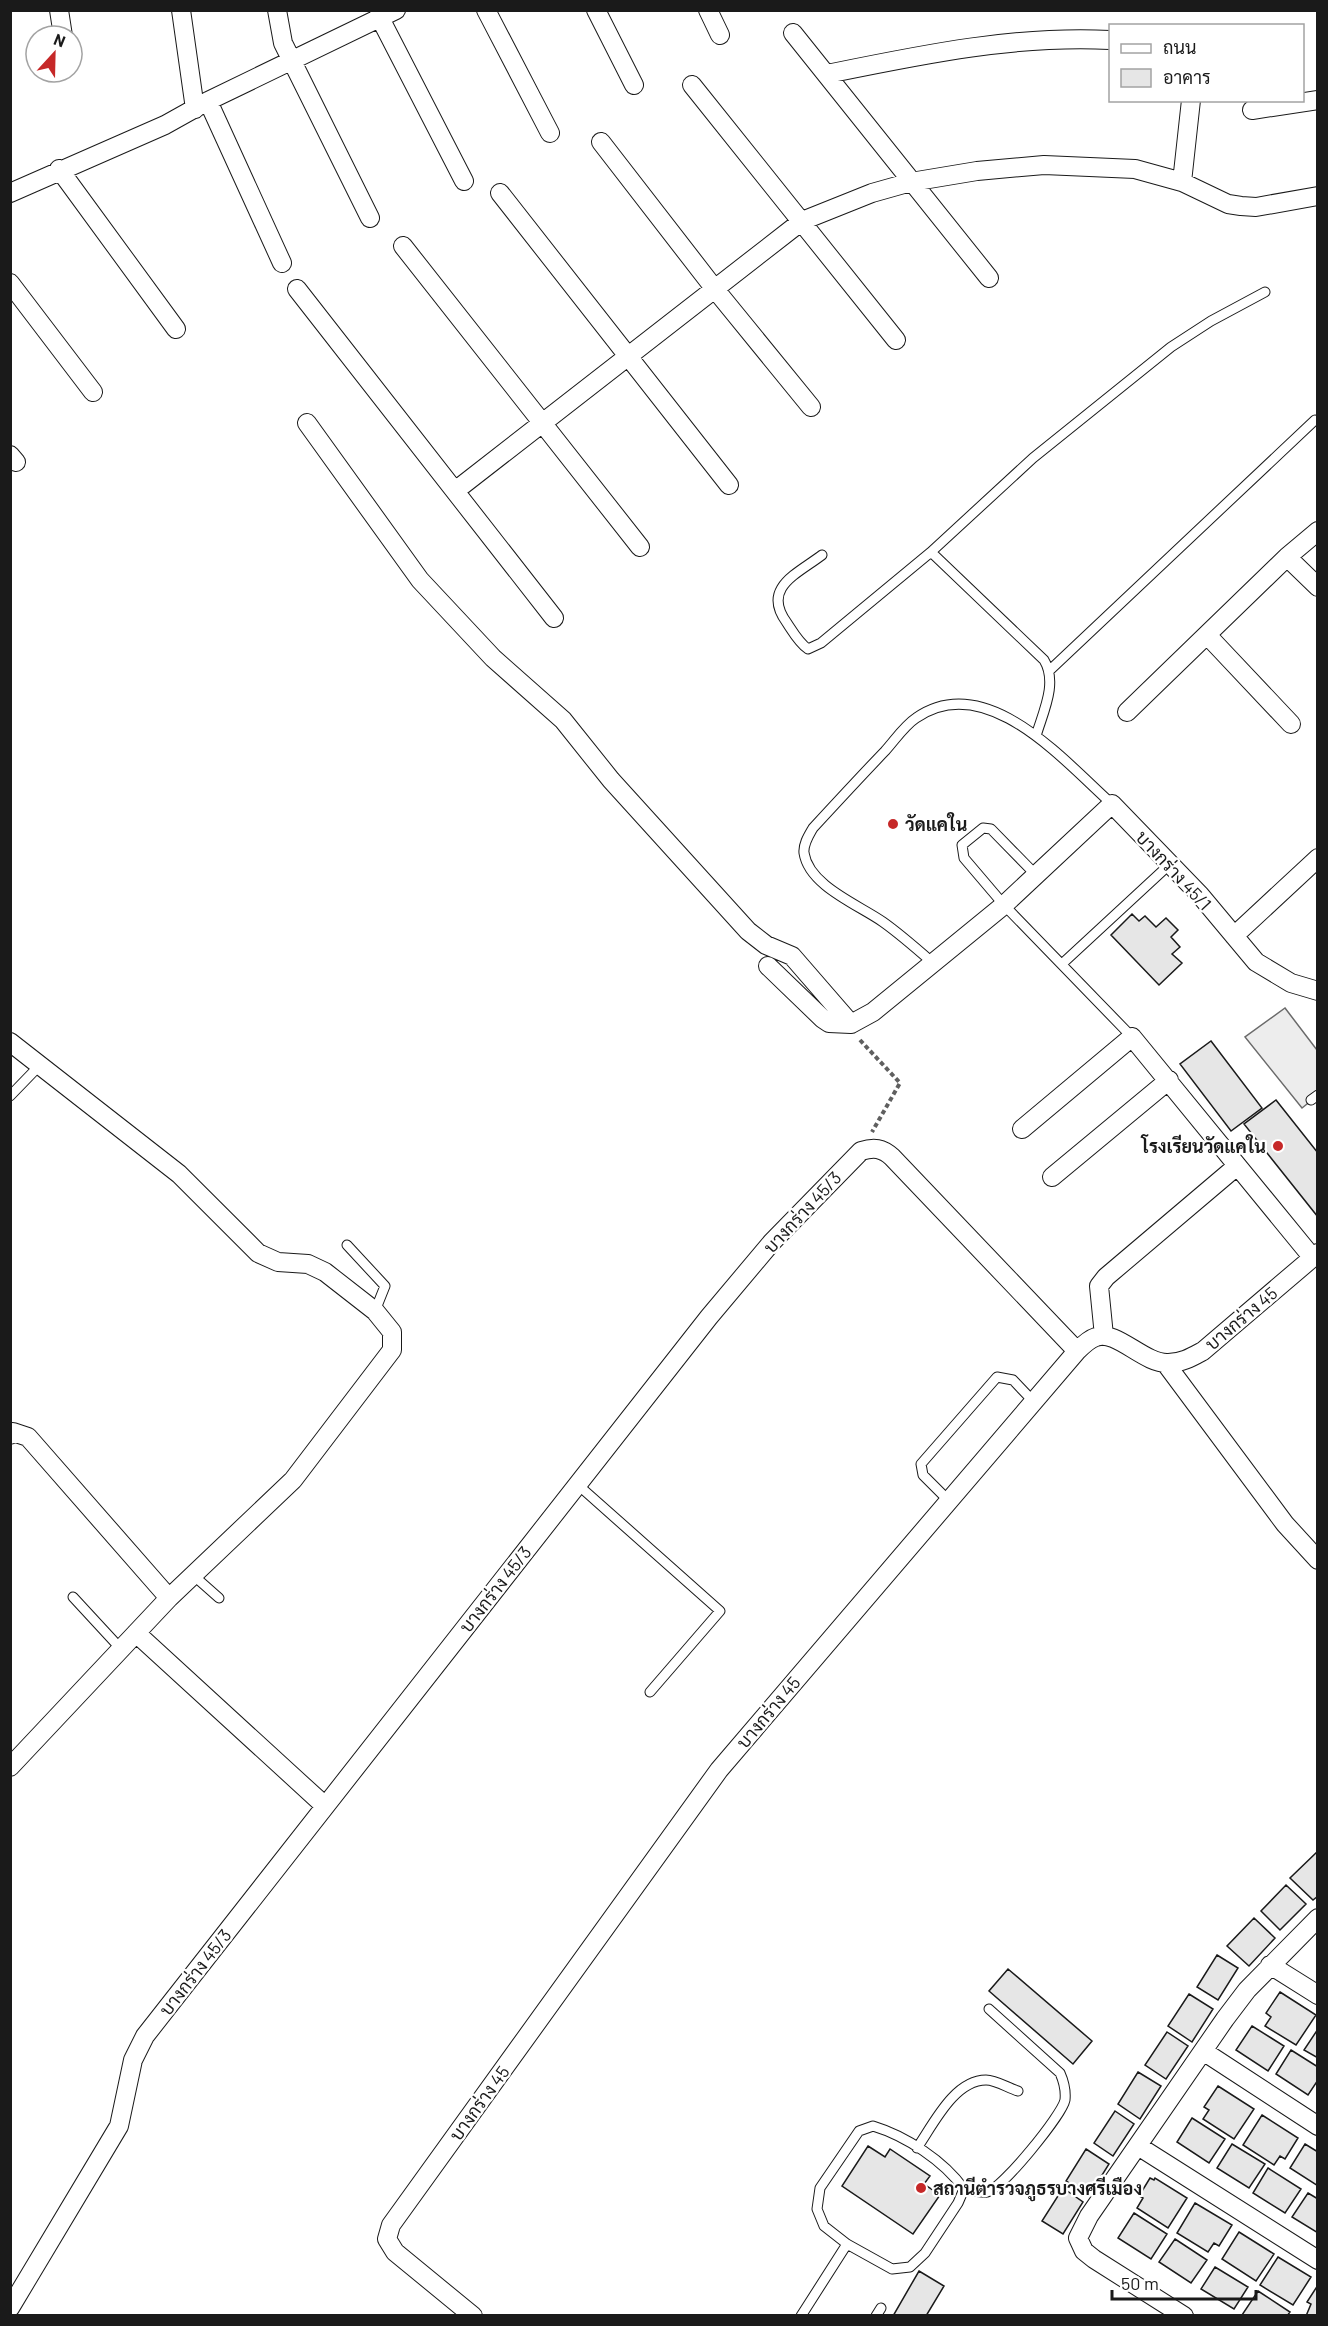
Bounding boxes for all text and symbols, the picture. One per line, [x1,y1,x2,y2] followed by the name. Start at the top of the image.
[24,24,84,84] north arrow
[1109,24,1304,102] legend
[51,29,68,50] text: N
[1163,36,1196,58] text: ถนน
[1163,66,1211,88] text: อาคาร
[905,812,967,835] place label: วัดแคใน
[886,817,900,831] marker: วัดแคใน
[1132,826,1216,914] street label: บางกร่าง 45/1
[1141,1134,1266,1157] place label: โรงเรียนวัดแคใน
[1271,1139,1285,1153] marker: โรงเรียนวัดแคใน
[759,1167,845,1257] street label: บางกร่าง 45/3
[1201,1282,1281,1354] street label: บางกร่าง 45
[454,1541,536,1637] street label: บางกร่าง 45/3
[732,1672,804,1752] street label: บางกร่าง 45
[154,1924,236,2020] street label: บางกร่าง 45/3
[444,2061,514,2145] street label: บางกร่าง 45
[933,2176,1142,2202] place label: สถานีตำรวจภูธรบางศรีเมือง
[914,2181,928,2195] marker: สถานีตำรวจภูธรบางศรีเมือง
[1112,2263,1256,2301] scale bar
[1121,2272,1159,2294] text: 50 m

